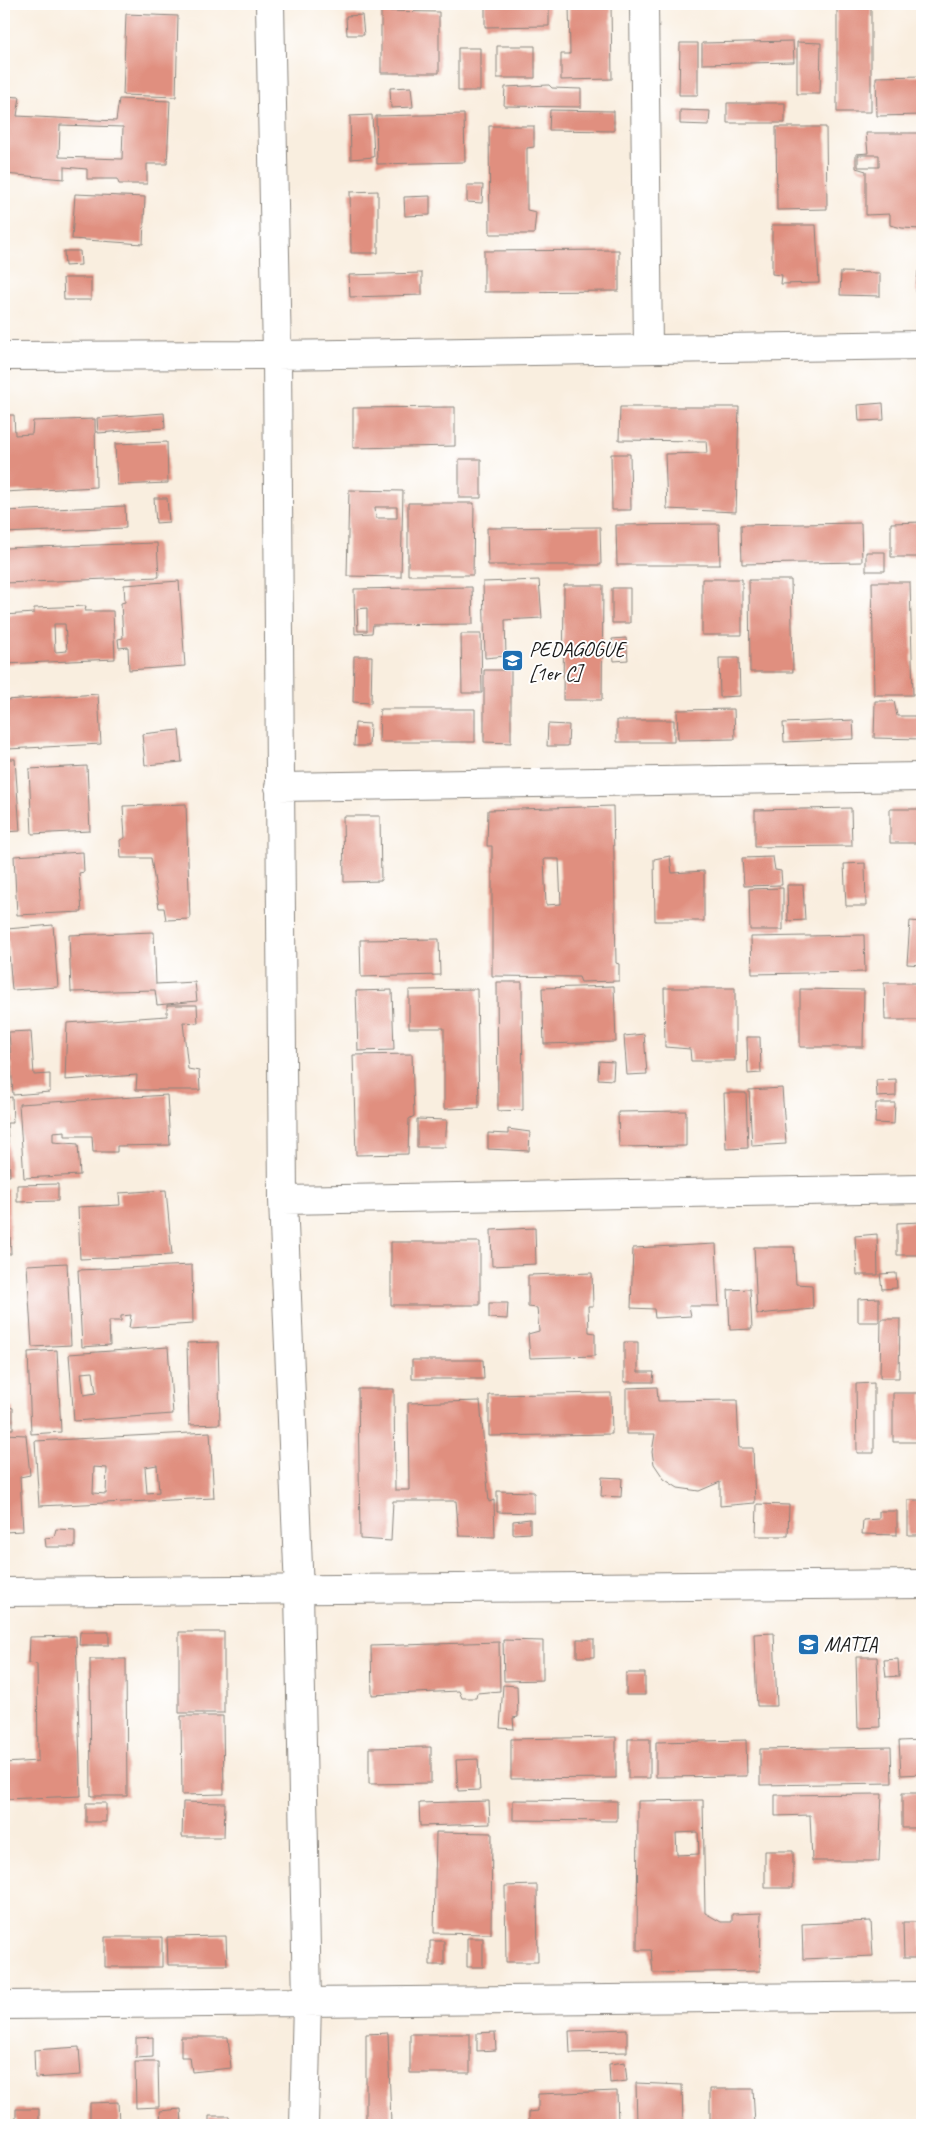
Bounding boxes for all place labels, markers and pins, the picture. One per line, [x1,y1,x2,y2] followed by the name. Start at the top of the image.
[529,636,627,686] place label: PEDAGOGUE [1er C]
[501,649,525,673] school or university icon: PEDAGOGUE [1er C]
[824,1631,878,1657] place label: MATIA
[796,1632,820,1656] school or university icon: MATIA

